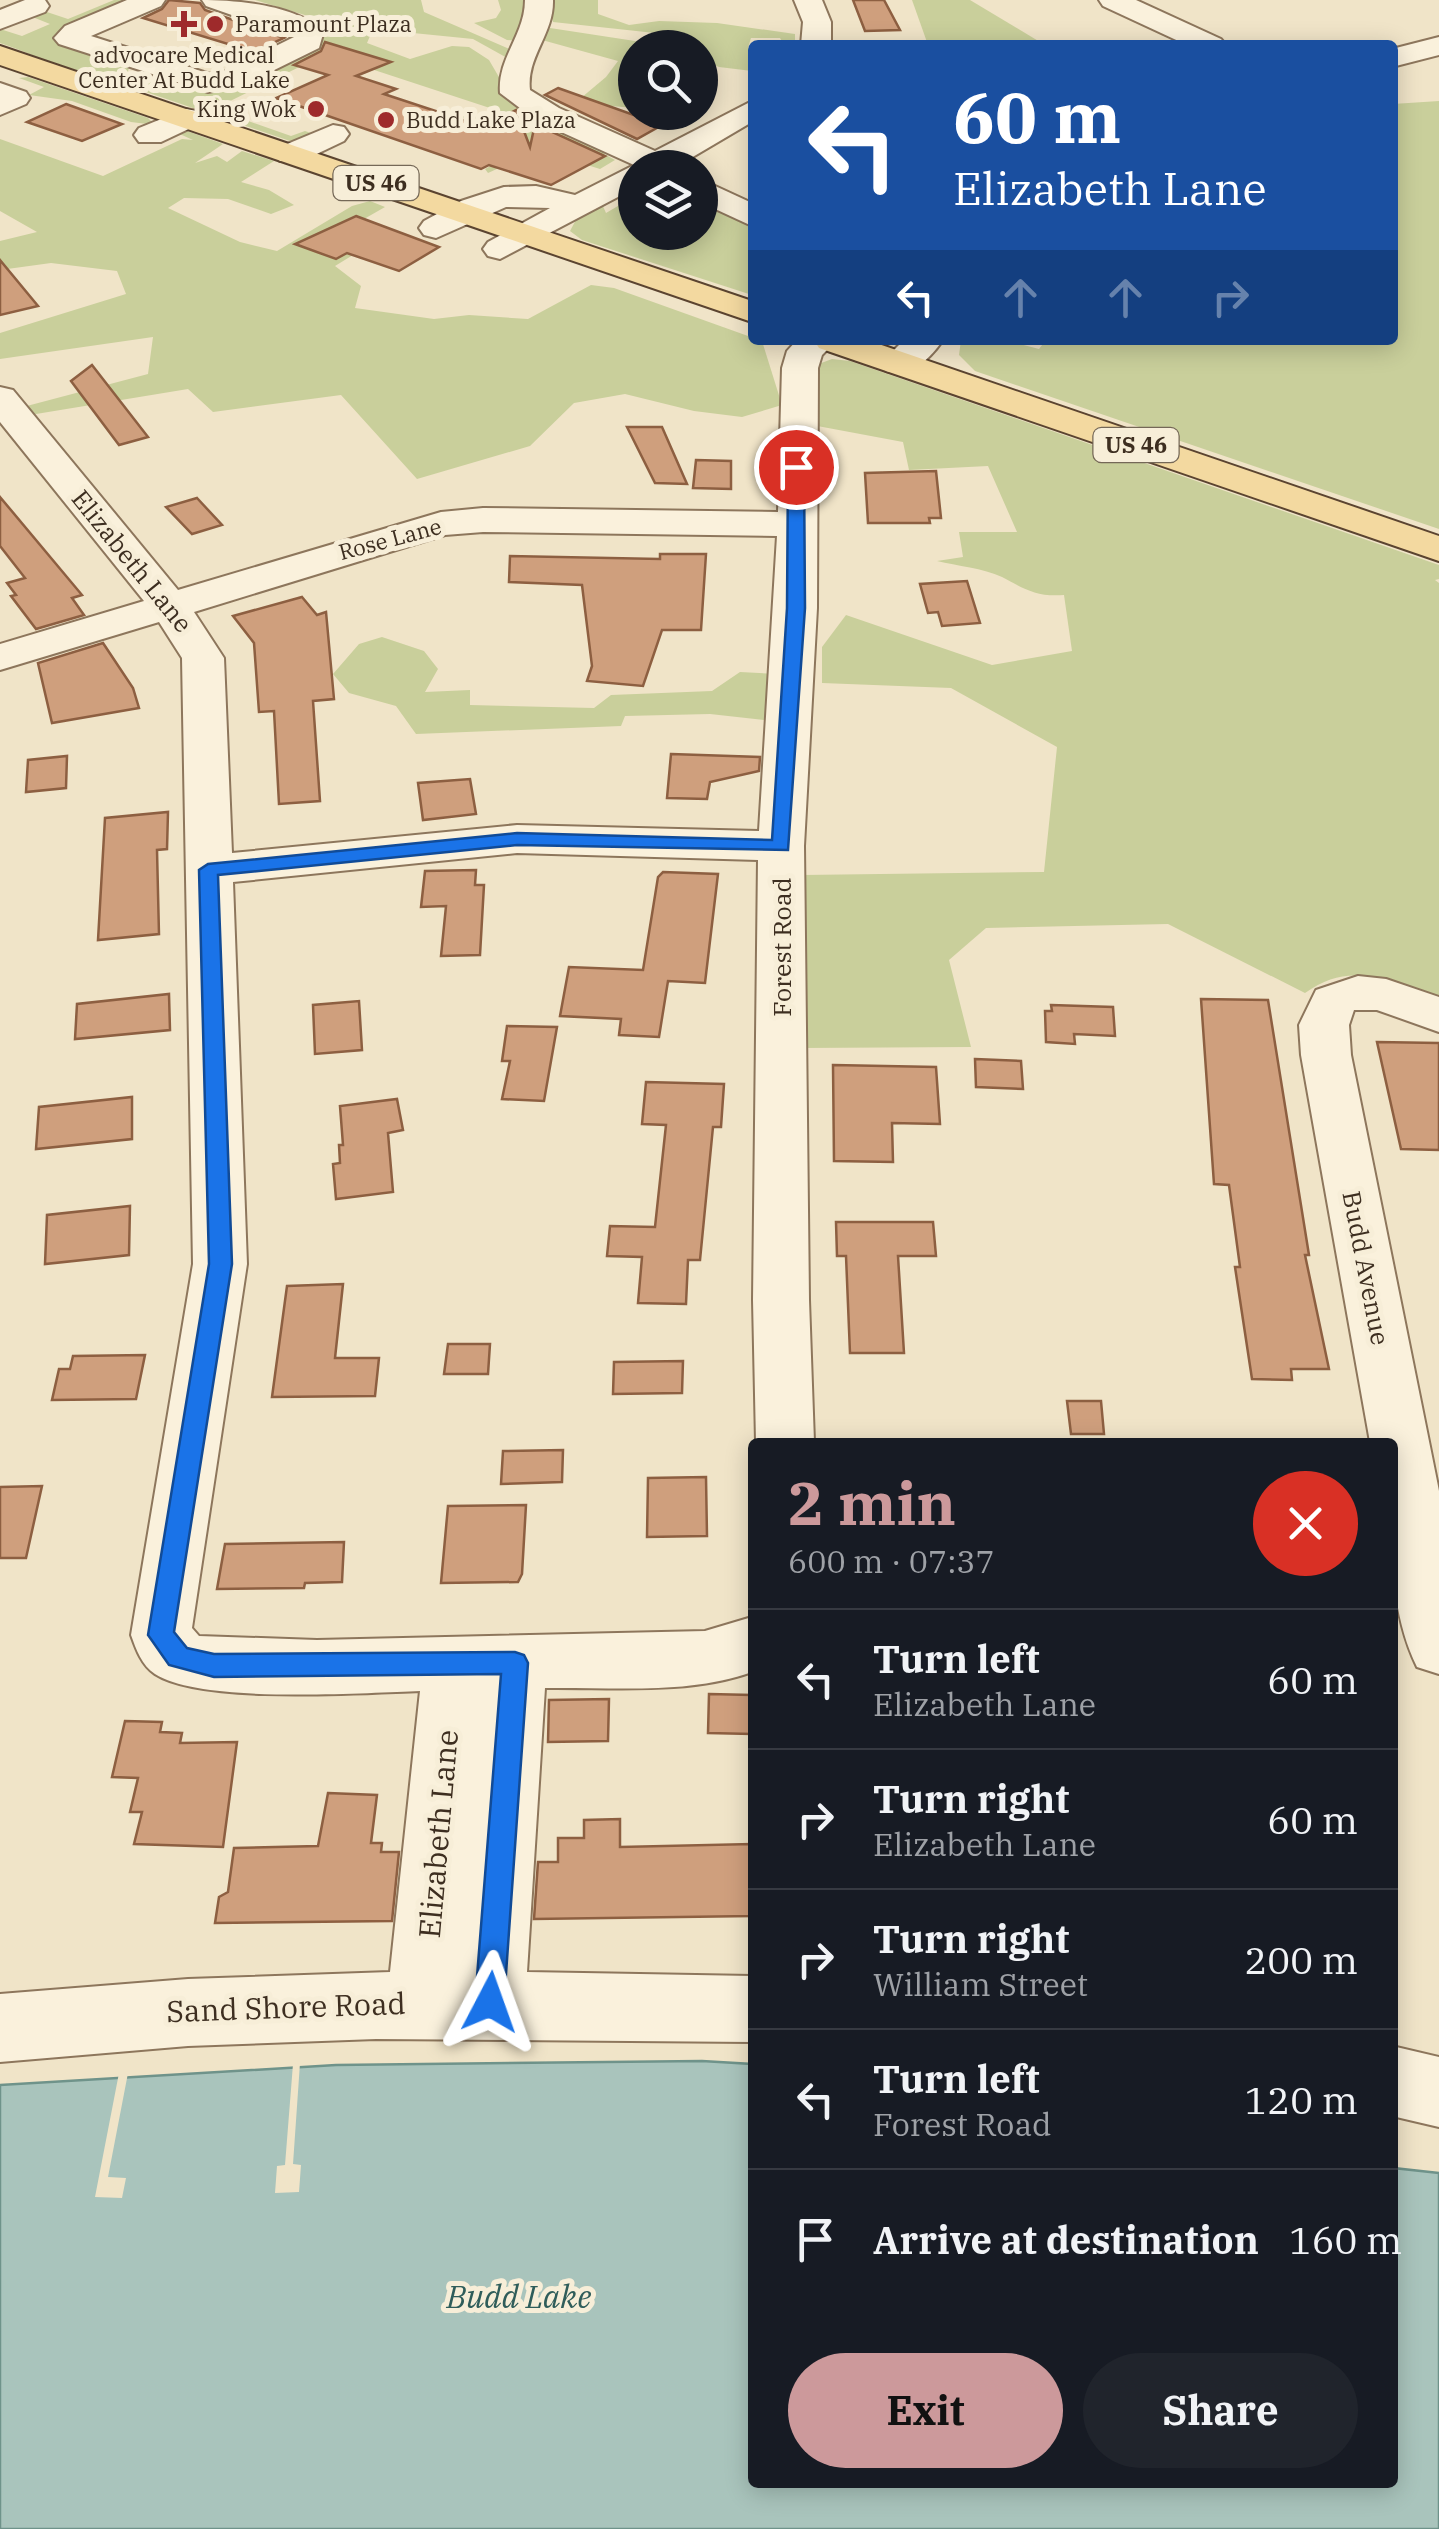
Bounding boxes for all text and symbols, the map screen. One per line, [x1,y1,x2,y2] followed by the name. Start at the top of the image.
[235,9,412,38] place label: Paramount Plaza
[171,11,197,37] marker: advocare Medical Center At Budd Lake
[204,13,226,35] marker: Paramount Plaza
[618,30,718,250] map controls
[618,30,718,130] button: search
[78,40,290,94] place label: advocare Medical Center At Budd Lake
[953,71,1121,162] text: 60 m
[788,80,918,210] icon: left
[197,94,296,123] place label: King Wok
[305,98,327,120] marker: King Wok
[406,105,576,134] place label: Budd Lake Plaza
[375,109,397,131] marker: Budd Lake Plaza
[618,150,718,250] button: layers
[953,159,1267,217] text: Elizabeth Lane
[334,166,418,200] road number: US 46
[888,270,943,325] icon: left
[993,270,1048,325] icon: ahead
[1098,270,1153,325] icon: ahead
[1203,270,1258,325] icon: right
[754,425,839,510] pin
[1094,428,1178,462] road number: US 46
[769,440,824,495] icon: arrive
[65,483,200,639] street label: Elizabeth Lane
[335,511,445,566] street label: Rose Lane
[765,877,798,1017] street label: Forest Road
[1335,1188,1398,1348] street label: Budd Avenue
[788,1463,956,1542] text: 2 min
[1253,1471,1358,1576] button: close
[788,1540,995,1582] text: 600 m · 07:37
[873,1634,1040,1683] text: Turn left
[788,1652,843,1707] icon: left
[1267,1655,1358,1704] text: 60 m
[873,1683,1096,1725] text: Elizabeth Lane
[409,1728,466,1940] street label: Elizabeth Lane
[873,1774,1069,1823] text: Turn right
[788,1792,843,1847] icon: right
[1267,1795,1358,1844] text: 60 m
[873,1823,1096,1865] text: Elizabeth Lane
[873,1914,1069,1963] text: Turn right
[788,1932,843,1987] icon: right
[1245,1935,1358,1984] text: 200 m
[438,1950,542,2054] position arrow
[873,1963,1088,2005] text: William Street
[166,1983,406,2030] street label: Sand Shore Road
[873,2054,1040,2103] text: Turn left
[788,2072,843,2127] icon: left
[1245,2075,1358,2124] text: 120 m
[873,2103,1052,2145] text: Forest Road
[788,2212,843,2267] icon: arrive
[873,2215,1259,2264] text: Arrive at destination
[1289,2215,1402,2264] text: 160 m
[446,2275,591,2317] water label: Budd Lake
[788,2353,1063,2468] button: Exit
[1083,2353,1358,2468] button: Share

